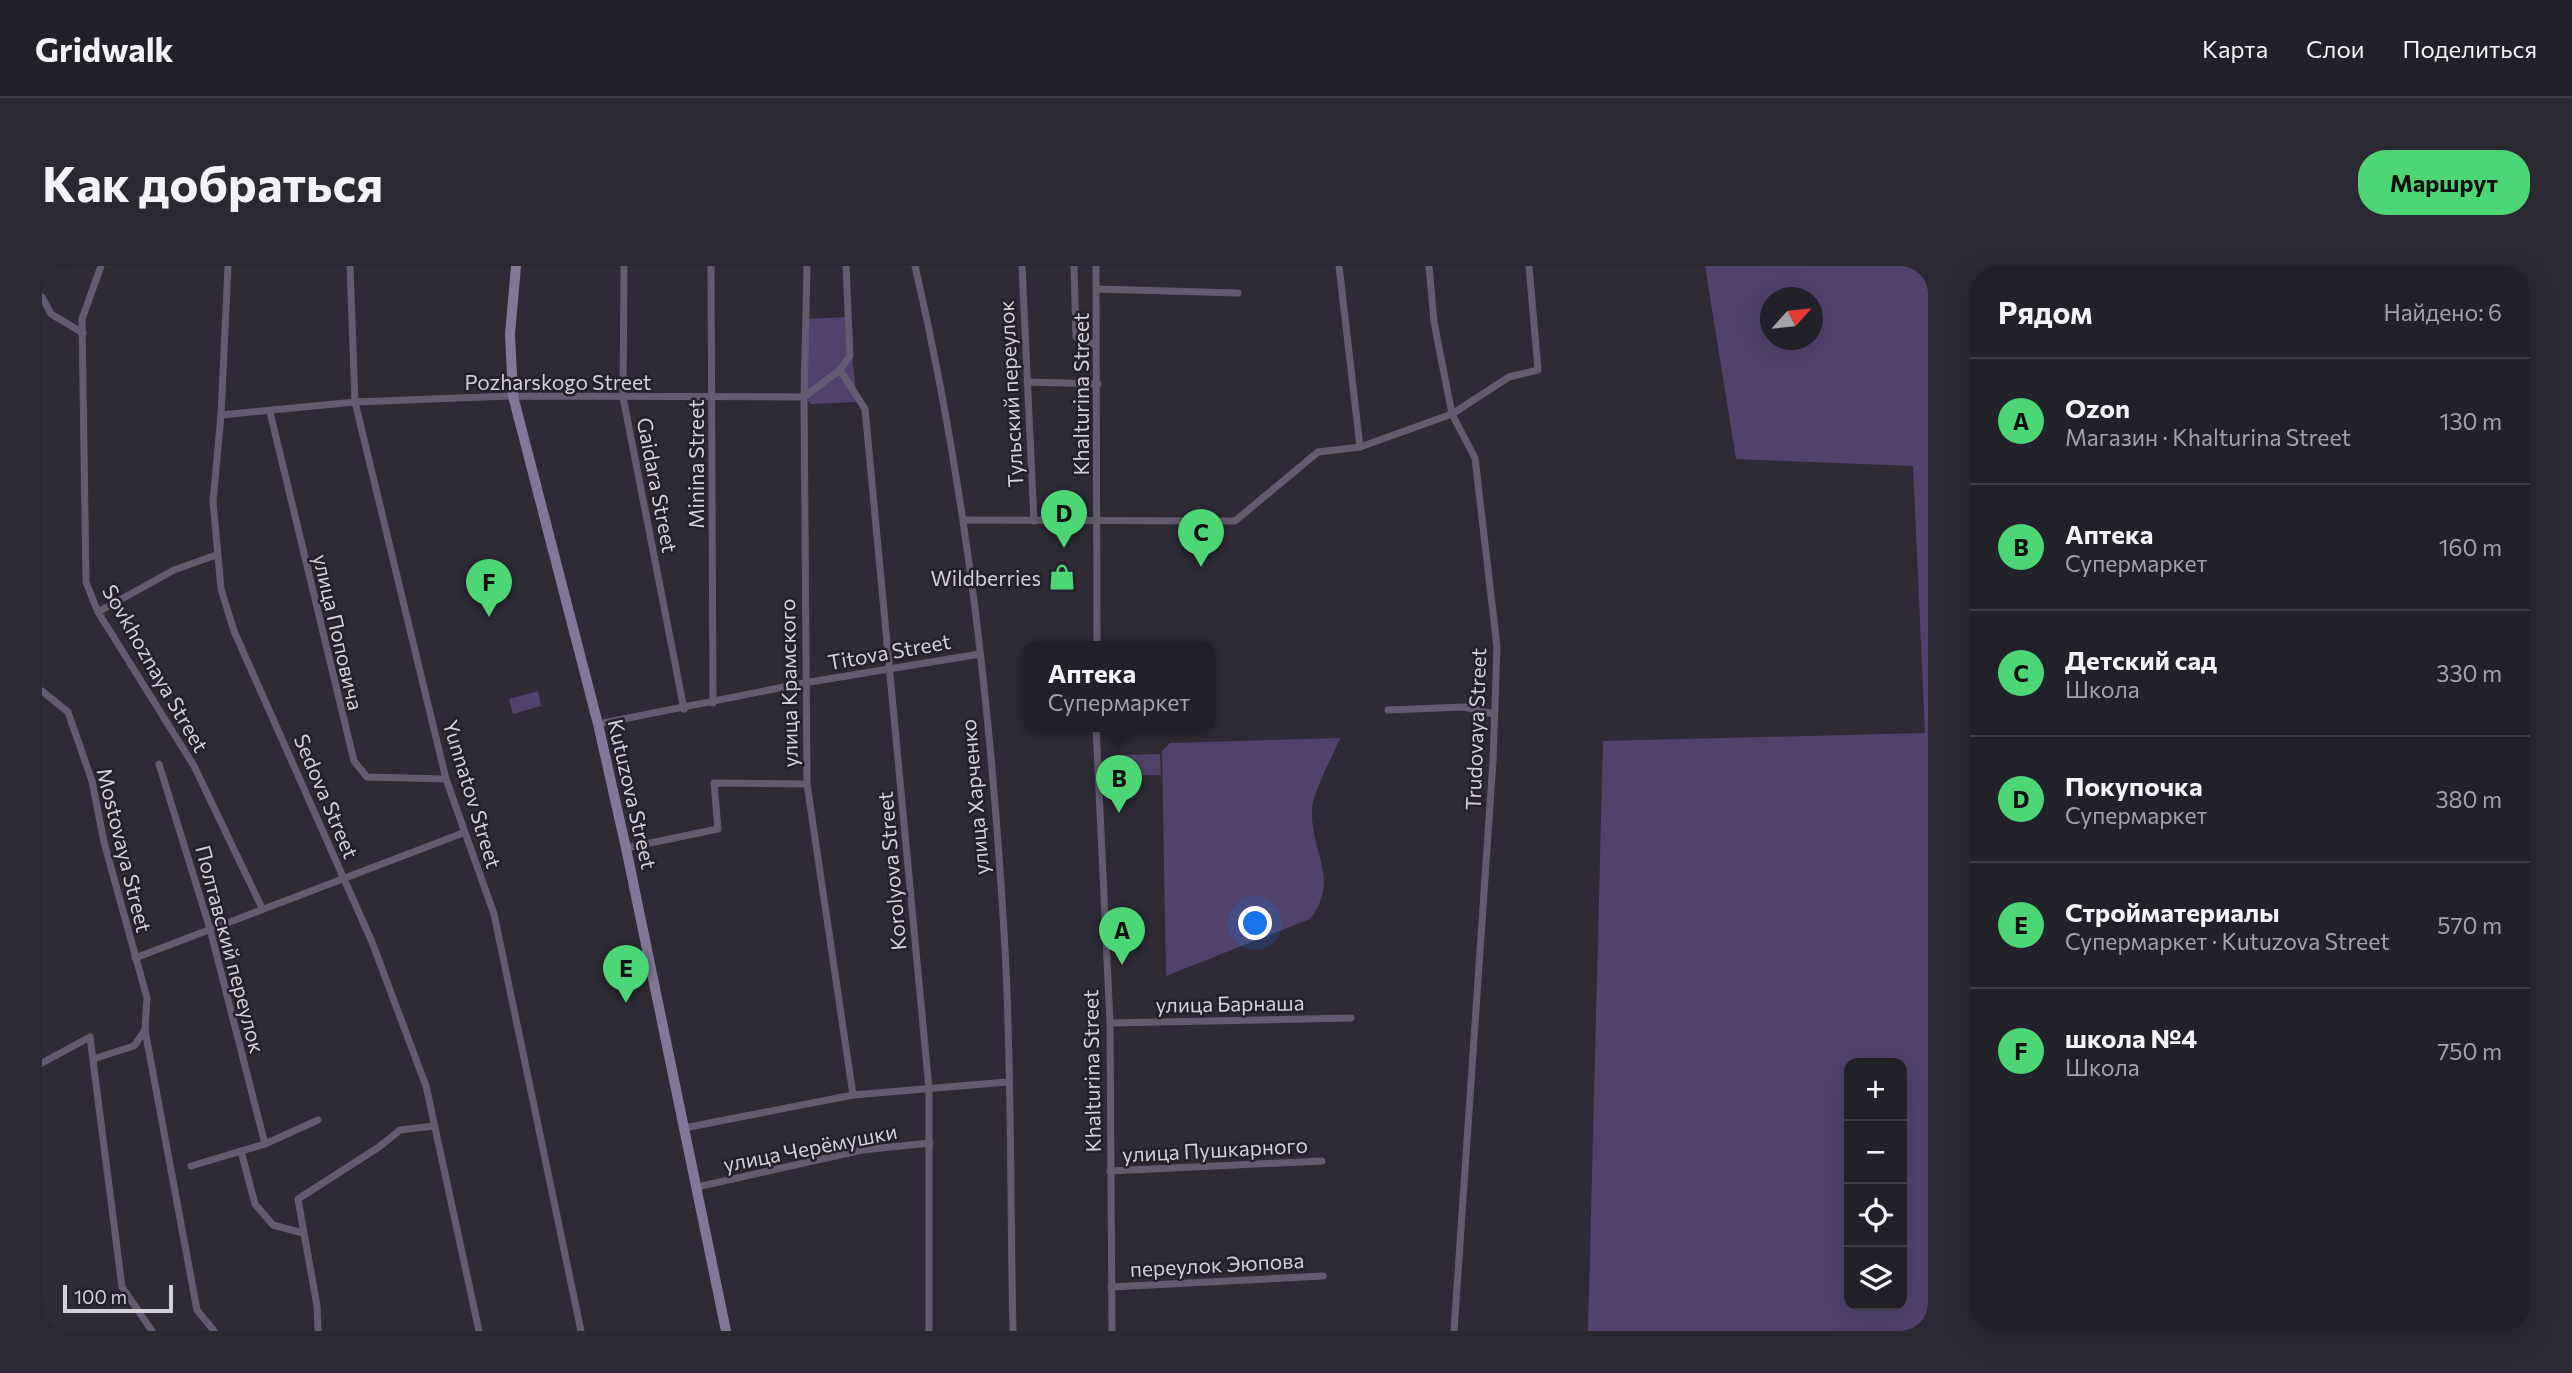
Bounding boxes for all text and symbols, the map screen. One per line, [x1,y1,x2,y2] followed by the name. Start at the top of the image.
[35,28,174,69] text: Gridwalk
[2202,34,2268,63] text: Карта
[2306,34,2364,63] text: Слои
[2402,34,2537,63] text: Поделиться
[2358,150,2530,215] button: Маршрут
[42,152,383,212] text: Как добраться
[1760,287,1823,350] north arrow
[1998,293,2092,330] text: Рядом
[2383,298,2502,326] text: Найдено: 6
[993,300,1027,488] street label: Тульский переулок
[1068,313,1093,475] street label: Khalturina Street
[465,369,651,394] street label: Pozharskogo Street
[2065,392,2130,423] text: Ozon
[683,399,708,529] street label: Minina Street
[2013,407,2029,435] text: A
[2440,407,2502,435] text: 130 m
[633,415,683,555] street label: Gaidara Street
[2065,423,2351,451] text: Магазин · Khalturina Street
[1041,490,1087,548] pin: D
[1178,509,1224,567] pin: C
[2065,518,2153,549] text: Аптека
[2013,533,2029,561] text: B
[2439,533,2502,561] text: 160 m
[2065,549,2207,577] text: Супермаркет
[309,552,369,712] street label: улица Поповича
[466,559,512,617] pin: F
[1047,562,1077,592] shop icon: Wildberries
[930,565,1041,590] place label: Wildberries
[98,580,214,756] street label: Sovkhoznaya Street
[774,598,802,768] street label: улица Крамского
[826,628,952,674] street label: Titova Street
[1023,641,1215,732] popup
[2065,644,2217,675] text: Детский сад
[1460,647,1490,811] street label: Trudovaya Street
[1048,657,1136,688] text: Аптека
[2013,659,2029,687] text: C
[2436,659,2502,687] text: 330 m
[2065,675,2140,703] text: Школа
[1048,688,1190,716] text: Супермаркет
[604,716,662,872] street label: Kutuzova Street
[439,717,507,871] street label: Yunnatov Street
[955,718,993,876] street label: улица Харченко
[290,730,364,862] street label: Sedova Street
[1096,755,1142,813] pin: B
[92,765,158,935] street label: Mostovaya Street
[2065,770,2202,801] text: Покупочка
[2013,785,2029,813] text: D
[2435,785,2502,813] text: 380 m
[872,791,910,951] street label: Korolyova Street
[2065,801,2207,829] text: Супермаркет
[191,842,271,1056] street label: Полтавский переулок
[2065,896,2280,927] text: Стройматериалы
[1238,906,1272,940] your location
[1099,907,1145,965] pin: A
[2014,911,2028,939] text: E
[2437,911,2502,939] text: 570 m
[2065,927,2390,955] text: Супермаркет · Kutuzova Street
[603,945,649,1003] pin: E
[1077,989,1105,1153] street label: Khalturina Street
[1155,989,1305,1017] street label: улица Барнаша
[2065,1022,2197,1053] text: школа №4
[2014,1037,2028,1065] text: F
[2437,1037,2502,1065] text: 750 m
[2065,1053,2140,1081] text: Школа
[1844,1058,1907,1310] map controls
[1844,1058,1907,1121] button: +
[721,1118,899,1176] street label: улица Черёмушки
[1844,1121,1907,1184] button: −
[1121,1132,1309,1166] street label: улица Пушкарного
[1844,1184,1907,1247] button: locate
[1129,1247,1305,1281] street label: переулок Эюпова
[1844,1247,1907,1310] button: layers
[63,1282,173,1314] scale bar
[74,1285,127,1308] text: 100 m

